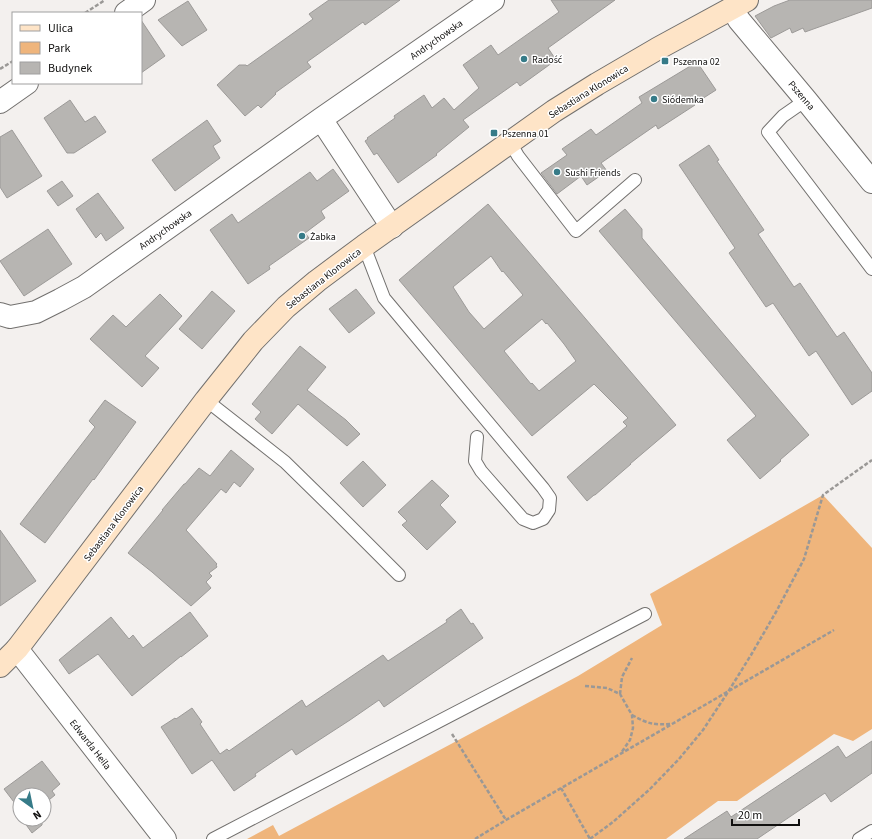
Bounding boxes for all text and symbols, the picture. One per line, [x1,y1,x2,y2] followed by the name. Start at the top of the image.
[12,12,142,84] legend
[407,16,466,63] street label: Andrychowska
[48,20,73,37] text: Ulica
[48,40,70,57] text: Park
[532,53,563,67] place label: Radość
[519,54,529,64] marker: Radość
[673,55,720,69] place label: Pszenna 02
[660,56,670,66] marker: Pszenna 02
[48,60,92,77] text: Budynek
[546,62,631,122] street label: Sebastiana Klonowica
[785,78,818,113] street label: Pszenna
[662,93,704,107] place label: Siódemka
[649,94,659,104] marker: Siódemka
[502,127,549,141] place label: Pszenna 01
[489,128,499,138] marker: Pszenna 01
[565,166,621,180] place label: Sushi Friends
[552,167,562,177] marker: Sushi Friends
[136,206,195,253] street label: Andrychowska
[310,230,336,244] place label: Żabka
[297,231,307,241] marker: Żabka
[283,245,364,313] street label: Sebastiana Klonowica
[81,483,147,565] street label: Sebastiana Klonowica
[66,717,114,773] street label: Edwarda Heila
[12,787,52,827] north arrow
[732,801,799,827] scale bar
[30,807,44,823] text: N
[738,807,762,824] text: 20 m

